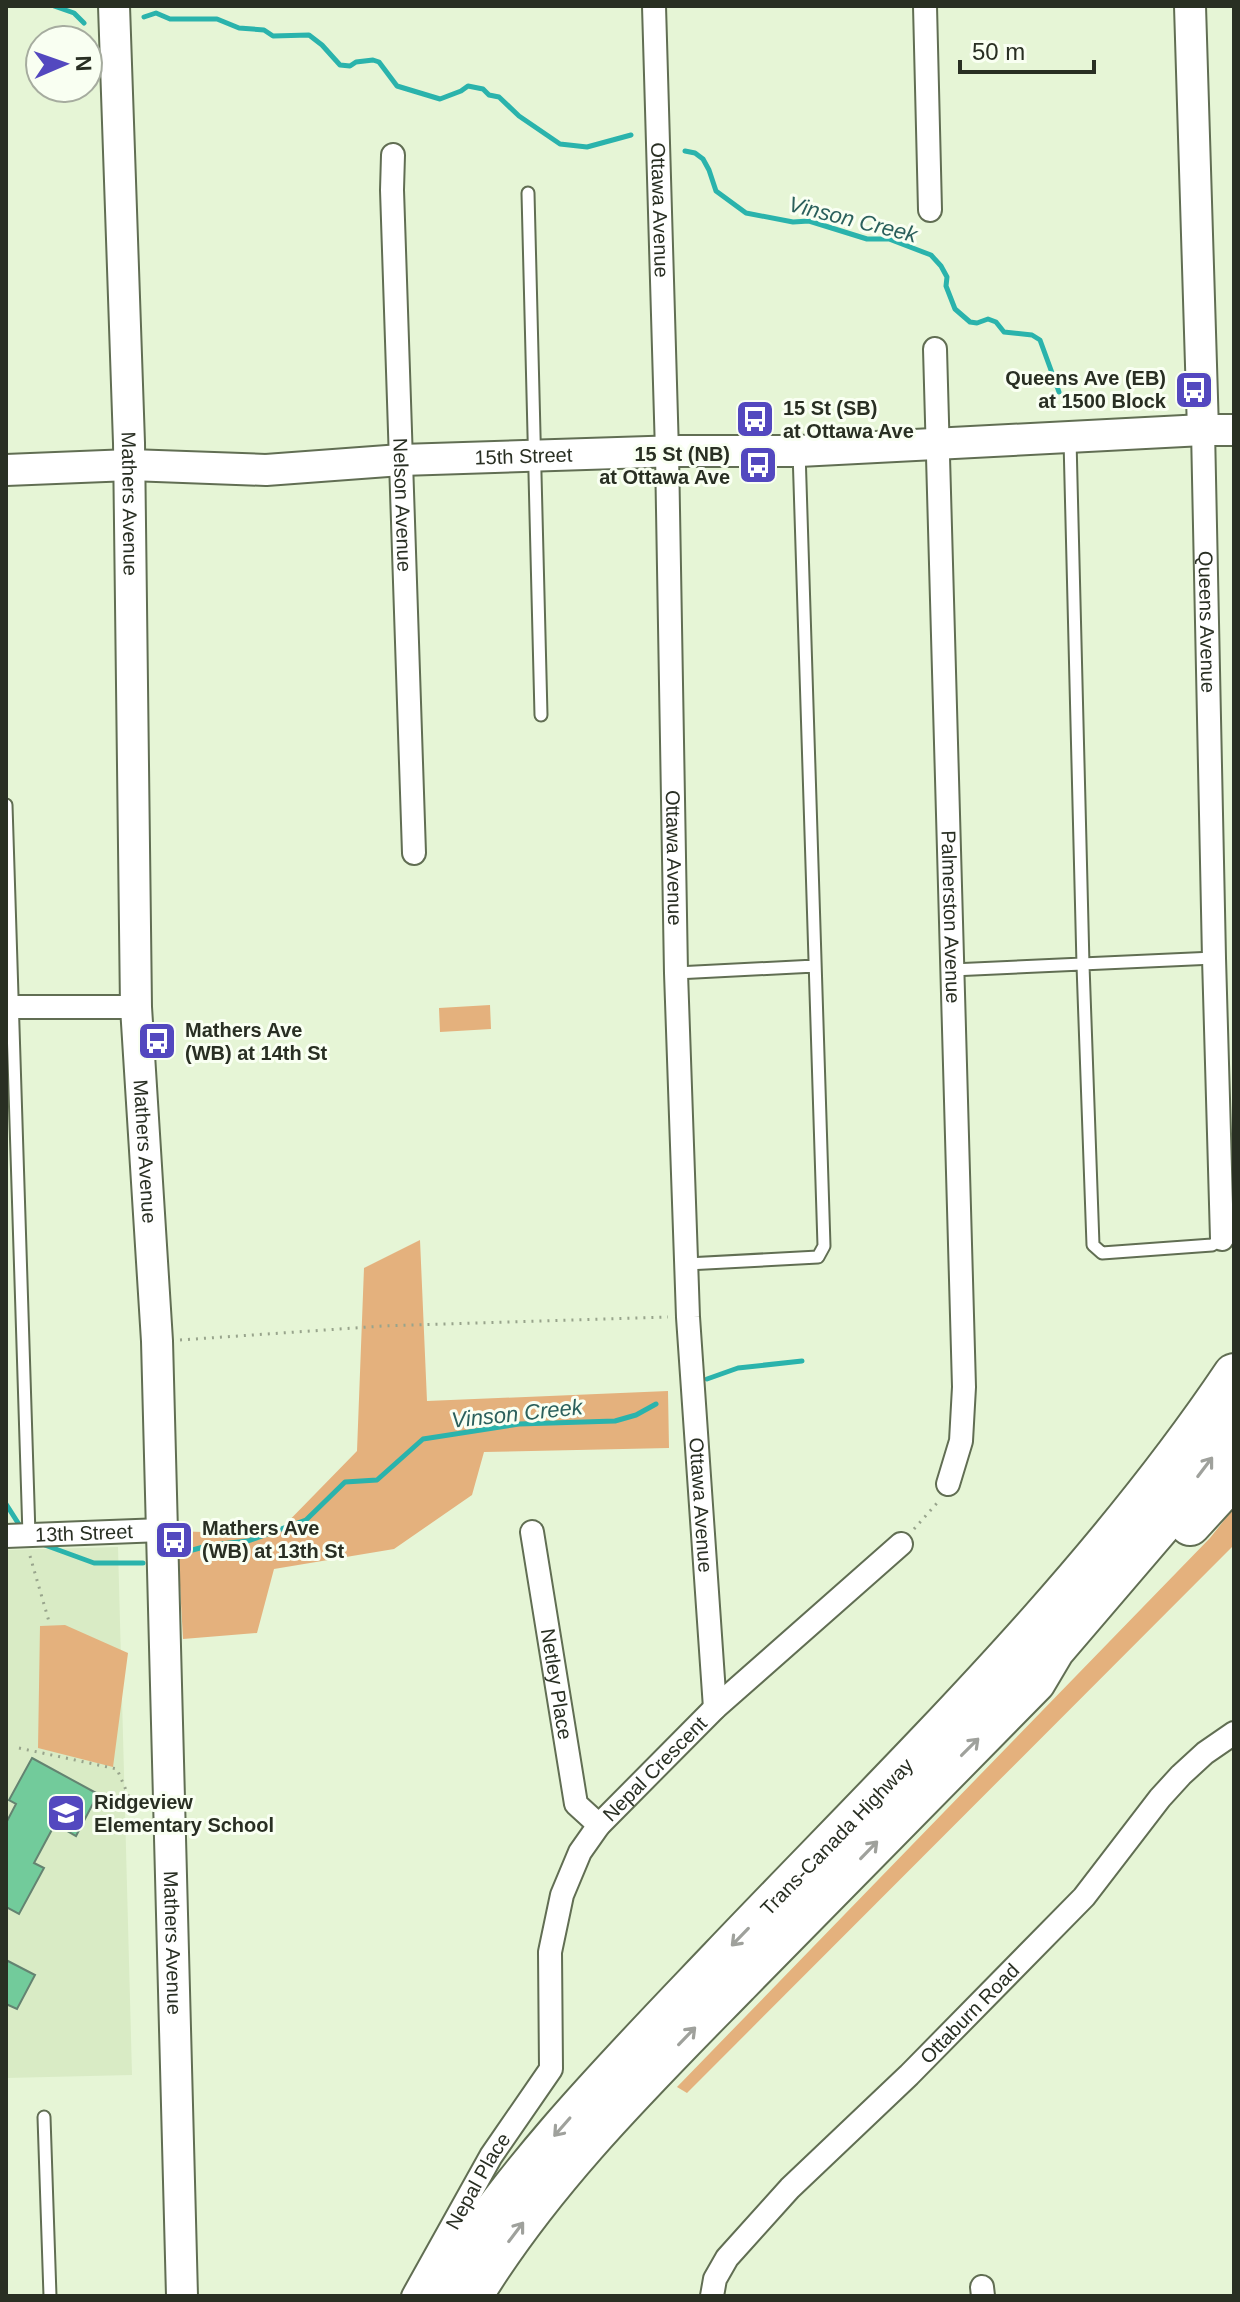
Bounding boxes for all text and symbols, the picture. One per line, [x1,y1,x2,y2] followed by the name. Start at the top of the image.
[24,24,104,104] north arrow
[960,24,1094,74] scale bar
[972,38,1025,65] text: 50 m
[71,55,96,72] text: N
[647,142,673,278] street label: Ottawa Avenue
[786,191,921,248] water label: Vinson Creek
[1005,367,1167,412] place label: Queens Ave (EB) at 1500 Block
[1173,369,1215,411] bus stop icon: Queens Ave (EB) at 1500 Block
[783,397,914,442] place label: 15 St (SB) at Ottawa Ave
[734,398,776,440] bus stop icon: 15 St (SB) at Ottawa Ave
[118,431,142,576] street label: Mathers Avenue
[389,437,416,572] street label: Nelson Avenue
[474,443,573,469] street label: 15th Street
[599,443,730,488] place label: 15 St (NB) at Ottawa Ave
[737,444,779,486] bus stop icon: 15 St (NB) at Ottawa Ave
[1195,551,1219,693] street label: Queens Avenue
[662,790,686,926] street label: Ottawa Avenue
[937,830,964,1004] street label: Palmerston Avenue
[185,1019,328,1064] place label: Mathers Ave (WB) at 14th St
[136,1020,178,1062] bus stop icon: Mathers Ave (WB) at 14th St
[130,1079,161,1224] street label: Mathers Avenue
[450,1394,585,1433] water label: Vinson Creek
[685,1437,717,1573] street label: Ottawa Avenue
[1196,1457,1213,1478] one-way arrow
[202,1517,345,1562] place label: Mathers Ave (WB) at 13th St
[153,1519,195,1561] bus stop icon: Mathers Ave (WB) at 13th St
[35,1520,134,1546] street label: 13th Street
[537,1627,576,1741] street label: Netley Place
[598,1712,711,1825] street label: Nepal Crescent
[960,1738,979,1757] one-way arrow
[756,1754,917,1920] street label: Trans-Canada Highway
[94,1791,274,1836] place label: Ridgeview Elementary School
[45,1792,87,1834] school or university icon: Ridgeview Elementary School
[859,1841,878,1860] one-way arrow
[160,1870,186,2015] street label: Mathers Avenue
[730,1927,749,1947] one-way arrow
[916,1959,1023,2068] street label: Ottaburn Road
[677,2027,696,2046] one-way arrow
[553,2117,571,2137] one-way arrow
[441,2129,515,2233] street label: Nepal Place
[508,2222,525,2243] one-way arrow

